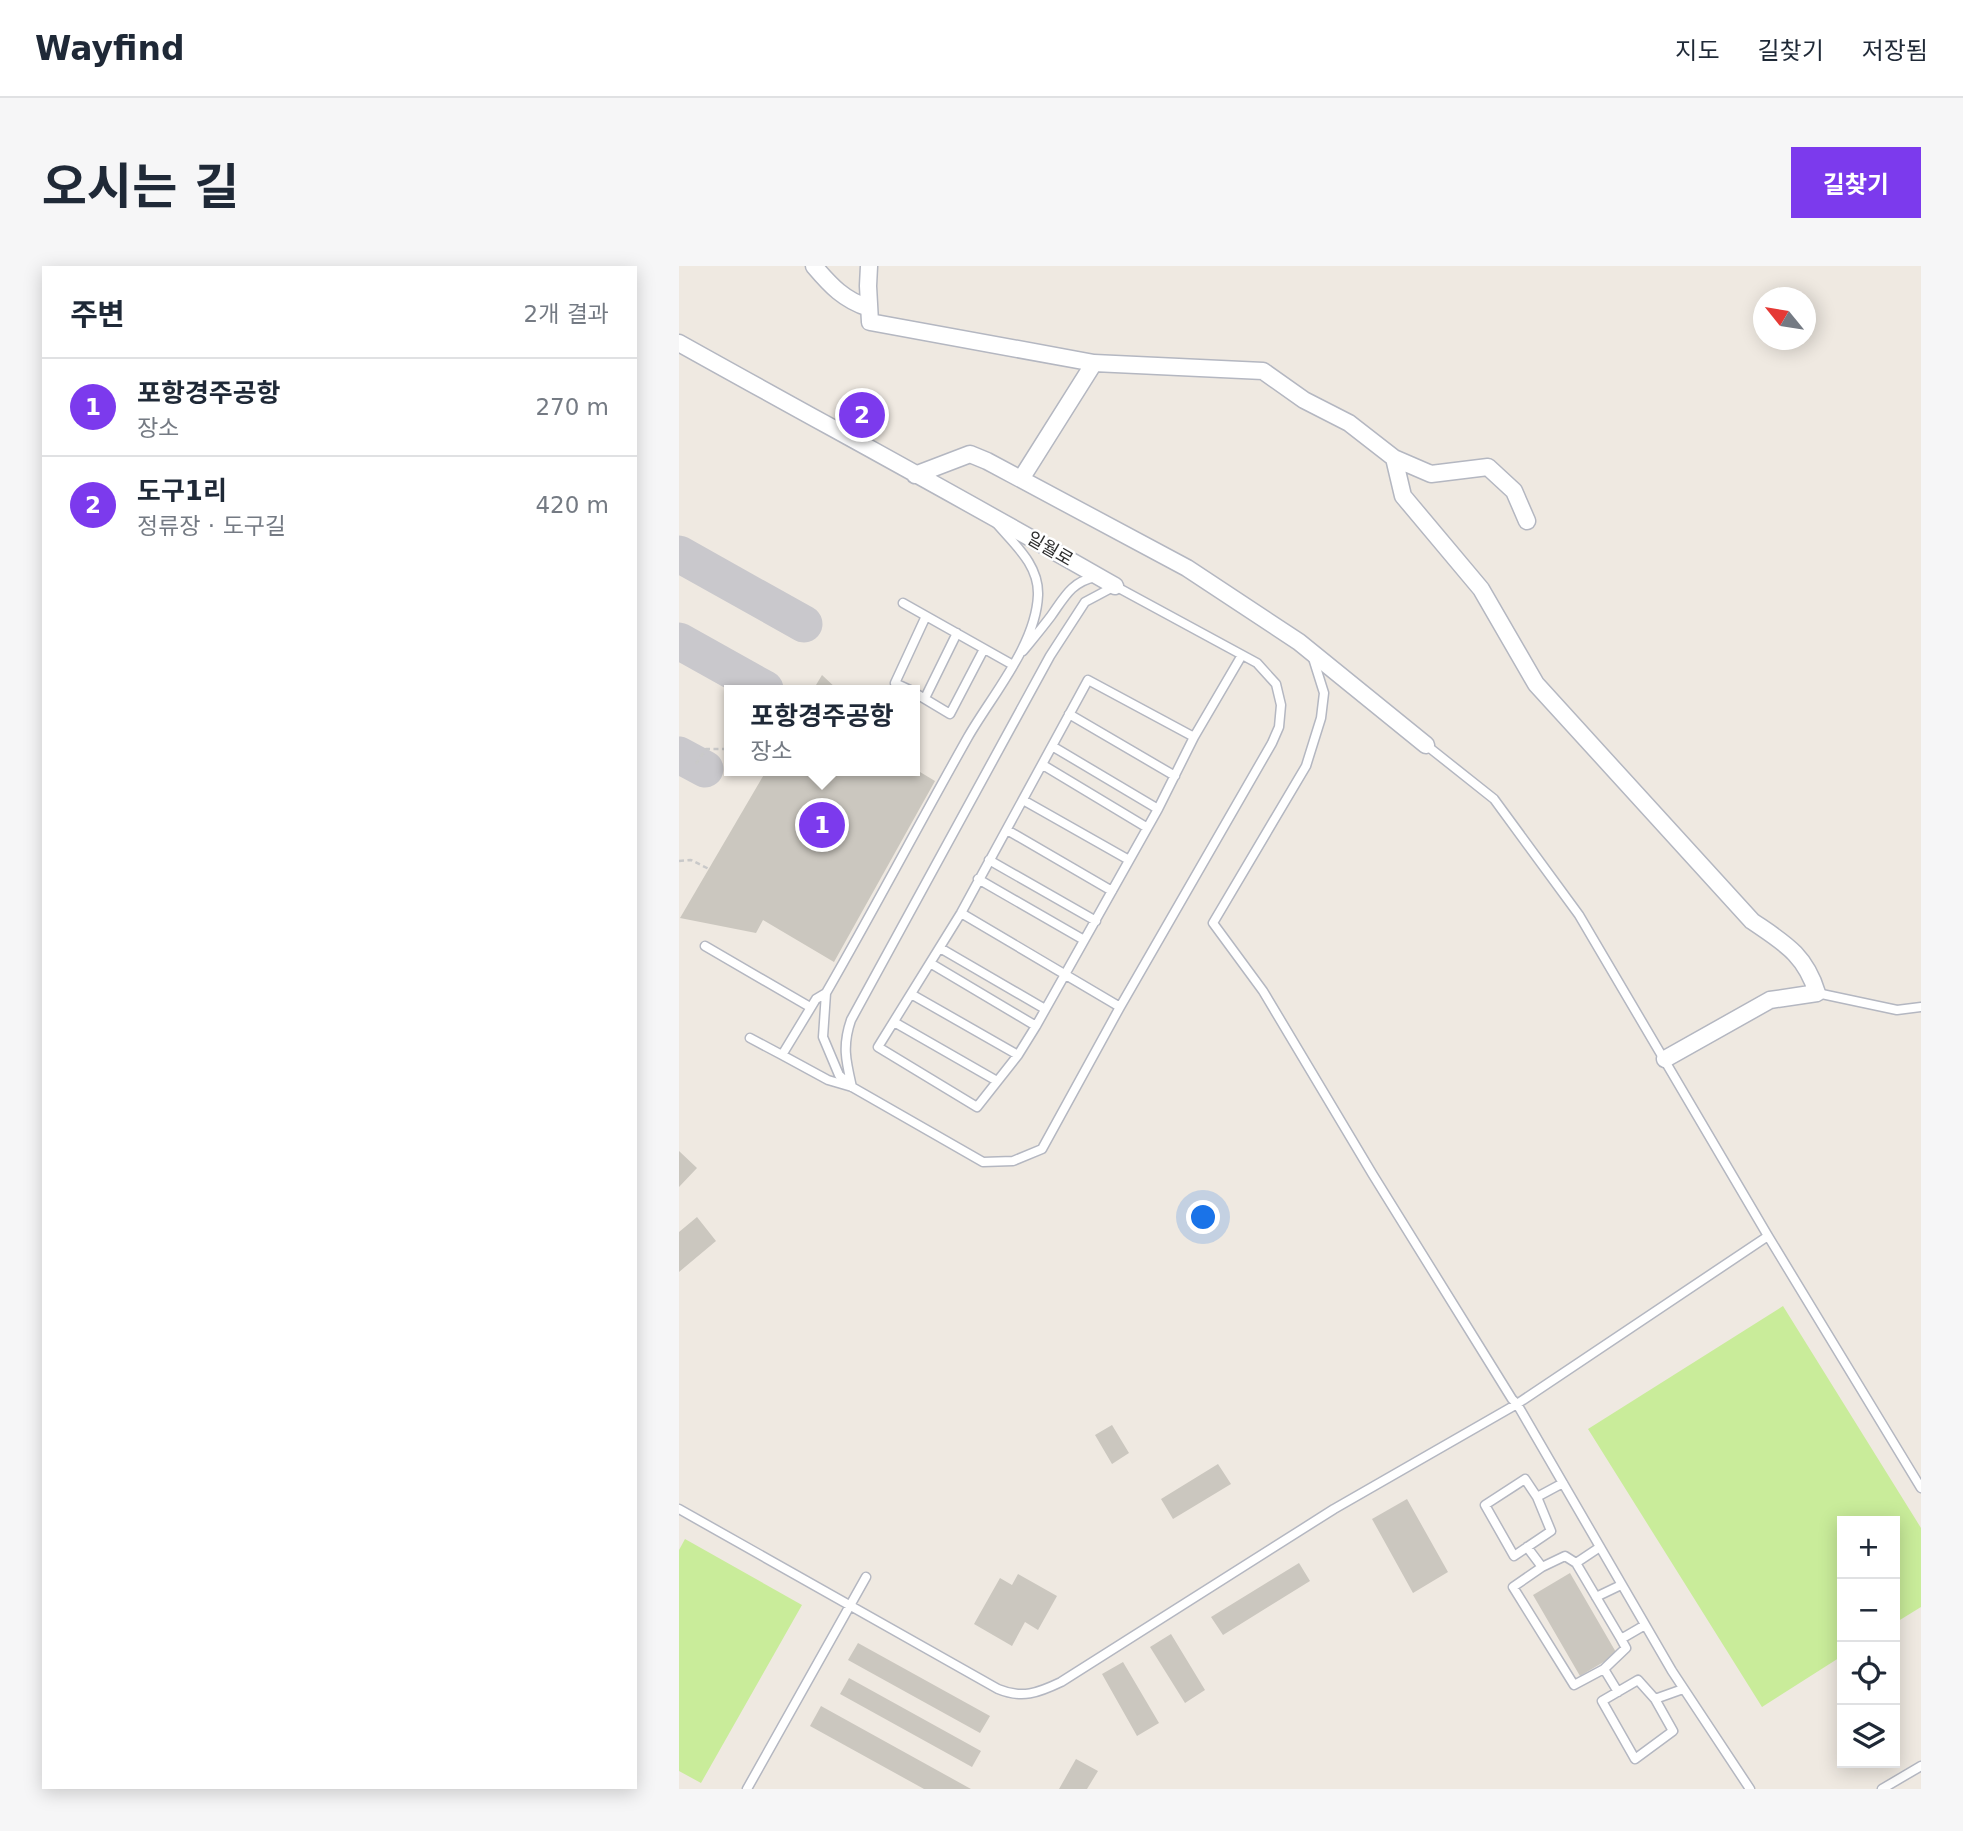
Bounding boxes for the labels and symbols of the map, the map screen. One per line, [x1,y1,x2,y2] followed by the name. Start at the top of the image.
[1753,287,1816,350] north arrow
[839,389,885,441] pin: 2
[1023,527,1077,570] street label: 일월로
[799,799,845,851] pin: 1
[1186,1200,1220,1234] your location

